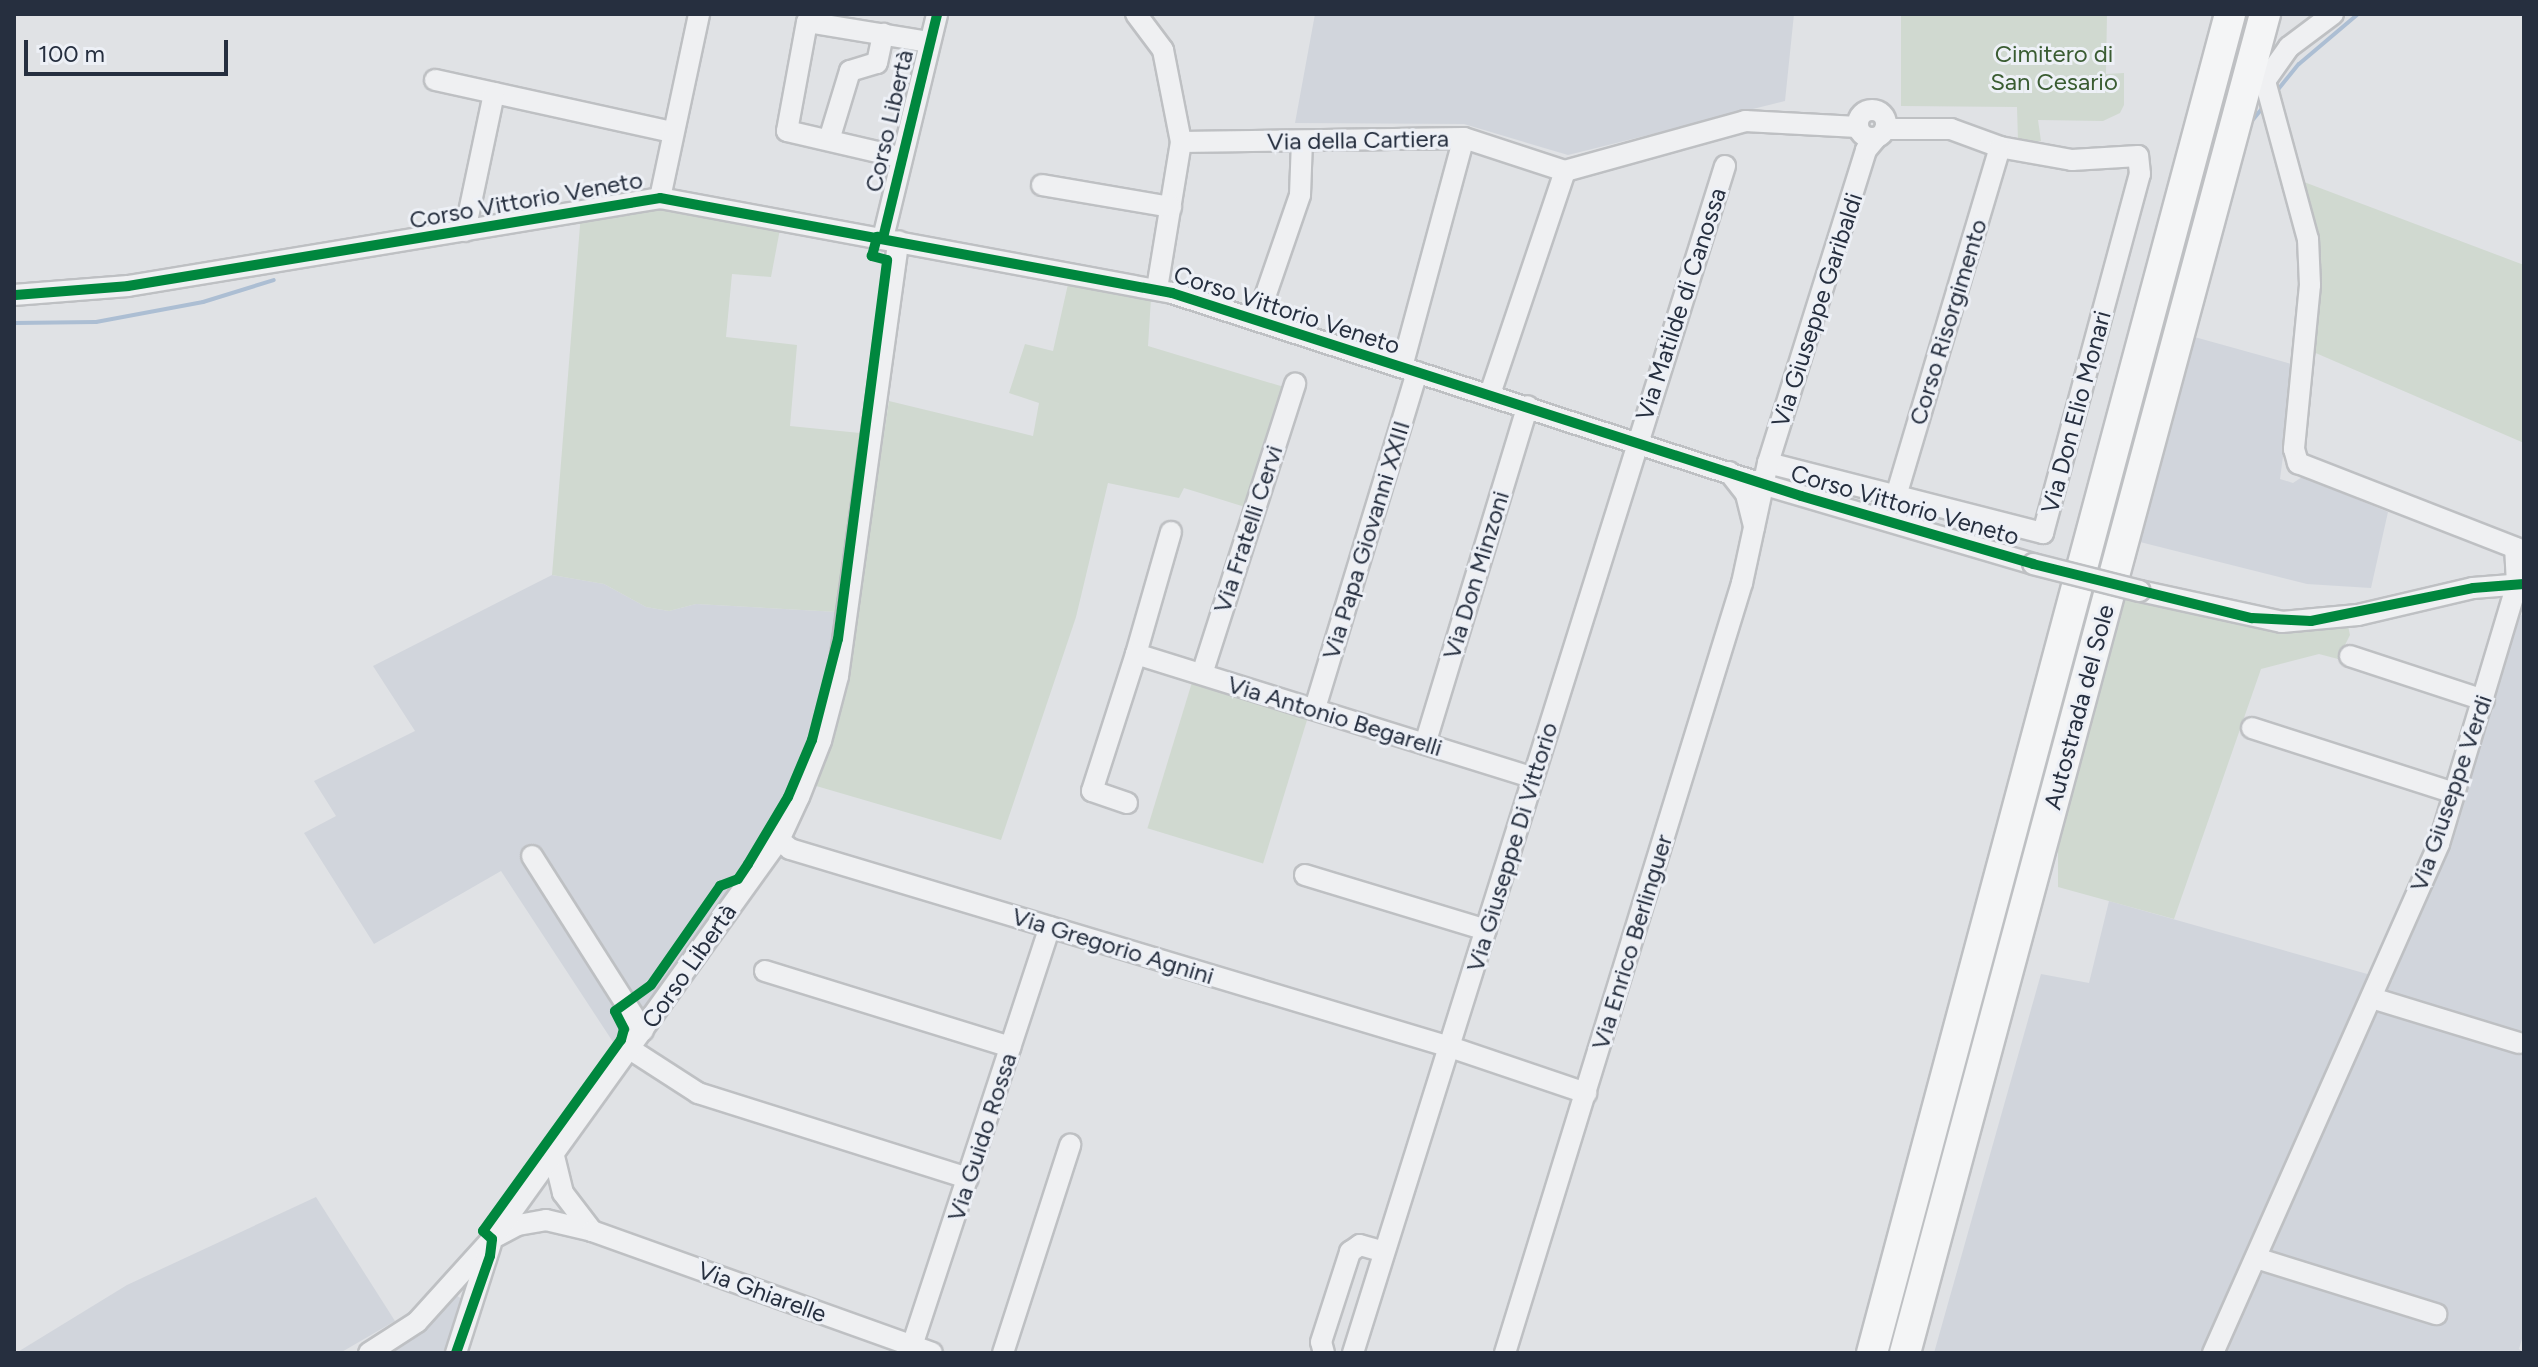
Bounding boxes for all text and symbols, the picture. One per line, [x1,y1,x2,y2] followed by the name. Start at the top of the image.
[28,24,232,74] scale bar
[38,39,105,68] text: 100 m
[1990,40,2118,96] park label: Cimitero di San Cesario
[859,47,919,195] street label: Corso Libertà
[1267,124,1449,156] street label: Via della Cartiera
[407,165,645,235] street label: Corso Vittorio Veneto
[1630,184,1732,424] street label: Via Matilde di Canossa
[1766,189,1868,431] street label: Via Giuseppe Garibaldi
[1903,216,1993,428] street label: Corso Risorgimento
[1170,260,1404,360] street label: Corso Vittorio Veneto
[2035,308,2117,516] street label: Via Don Elio Monari
[1316,417,1416,663] street label: Via Papa Giovanni XXIII
[1207,442,1289,616] street label: Via Fratelli Cervi
[1787,459,2023,551] street label: Corso Vittorio Veneto
[1437,488,1515,662] street label: Via Don Minzoni
[2038,601,2120,813] street label: Autostrada del Sole
[1224,670,1446,762] street label: Via Antonio Begarelli
[2404,691,2498,895] street label: Via Giuseppe Verdi
[1460,719,1564,975] street label: Via Giuseppe Di Vittorio
[1586,831,1678,1053] street label: Via Enrico Berlinguer
[636,898,742,1034] street label: Corso Libertà
[1009,902,1217,990] street label: Via Gregorio Agnini
[941,1049,1023,1225] street label: Via Guido Rossa
[694,1255,830,1329] street label: Via Ghiarelle

